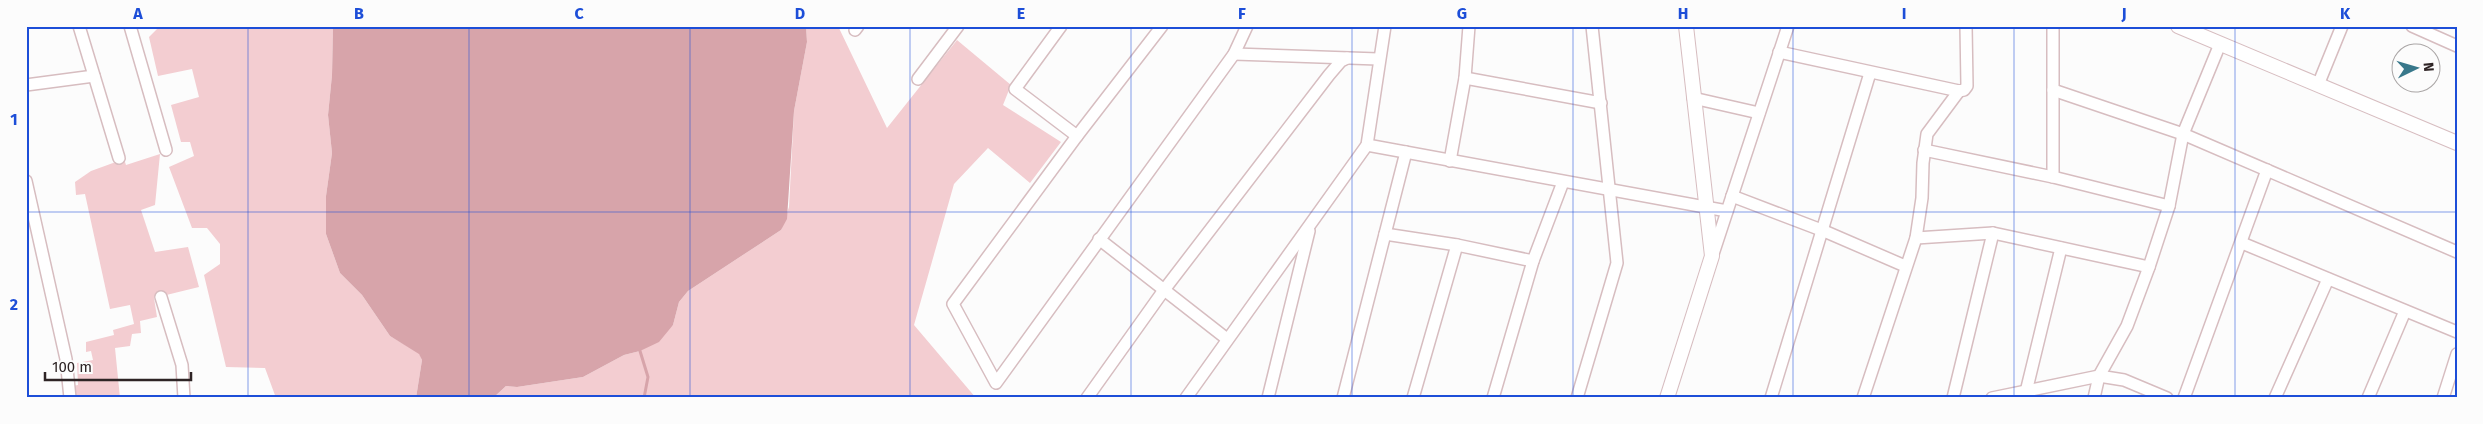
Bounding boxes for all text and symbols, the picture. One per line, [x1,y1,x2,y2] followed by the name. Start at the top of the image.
[132,4,143,23] text: A
[354,4,364,23] text: B
[574,4,584,23] text: C
[795,4,805,23] text: D
[1017,4,1025,23] text: E
[1238,4,1246,23] text: F
[1457,4,1467,23] text: G
[1678,4,1688,23] text: H
[1902,4,1906,23] text: I
[2120,4,2127,23] text: J
[2340,4,2351,23] text: K
[2390,42,2440,92] north arrow
[2420,62,2437,72] text: N
[10,110,18,129] text: 1
[10,295,18,314] text: 2
[45,349,191,381] scale bar
[52,358,92,376] text: 100 m

